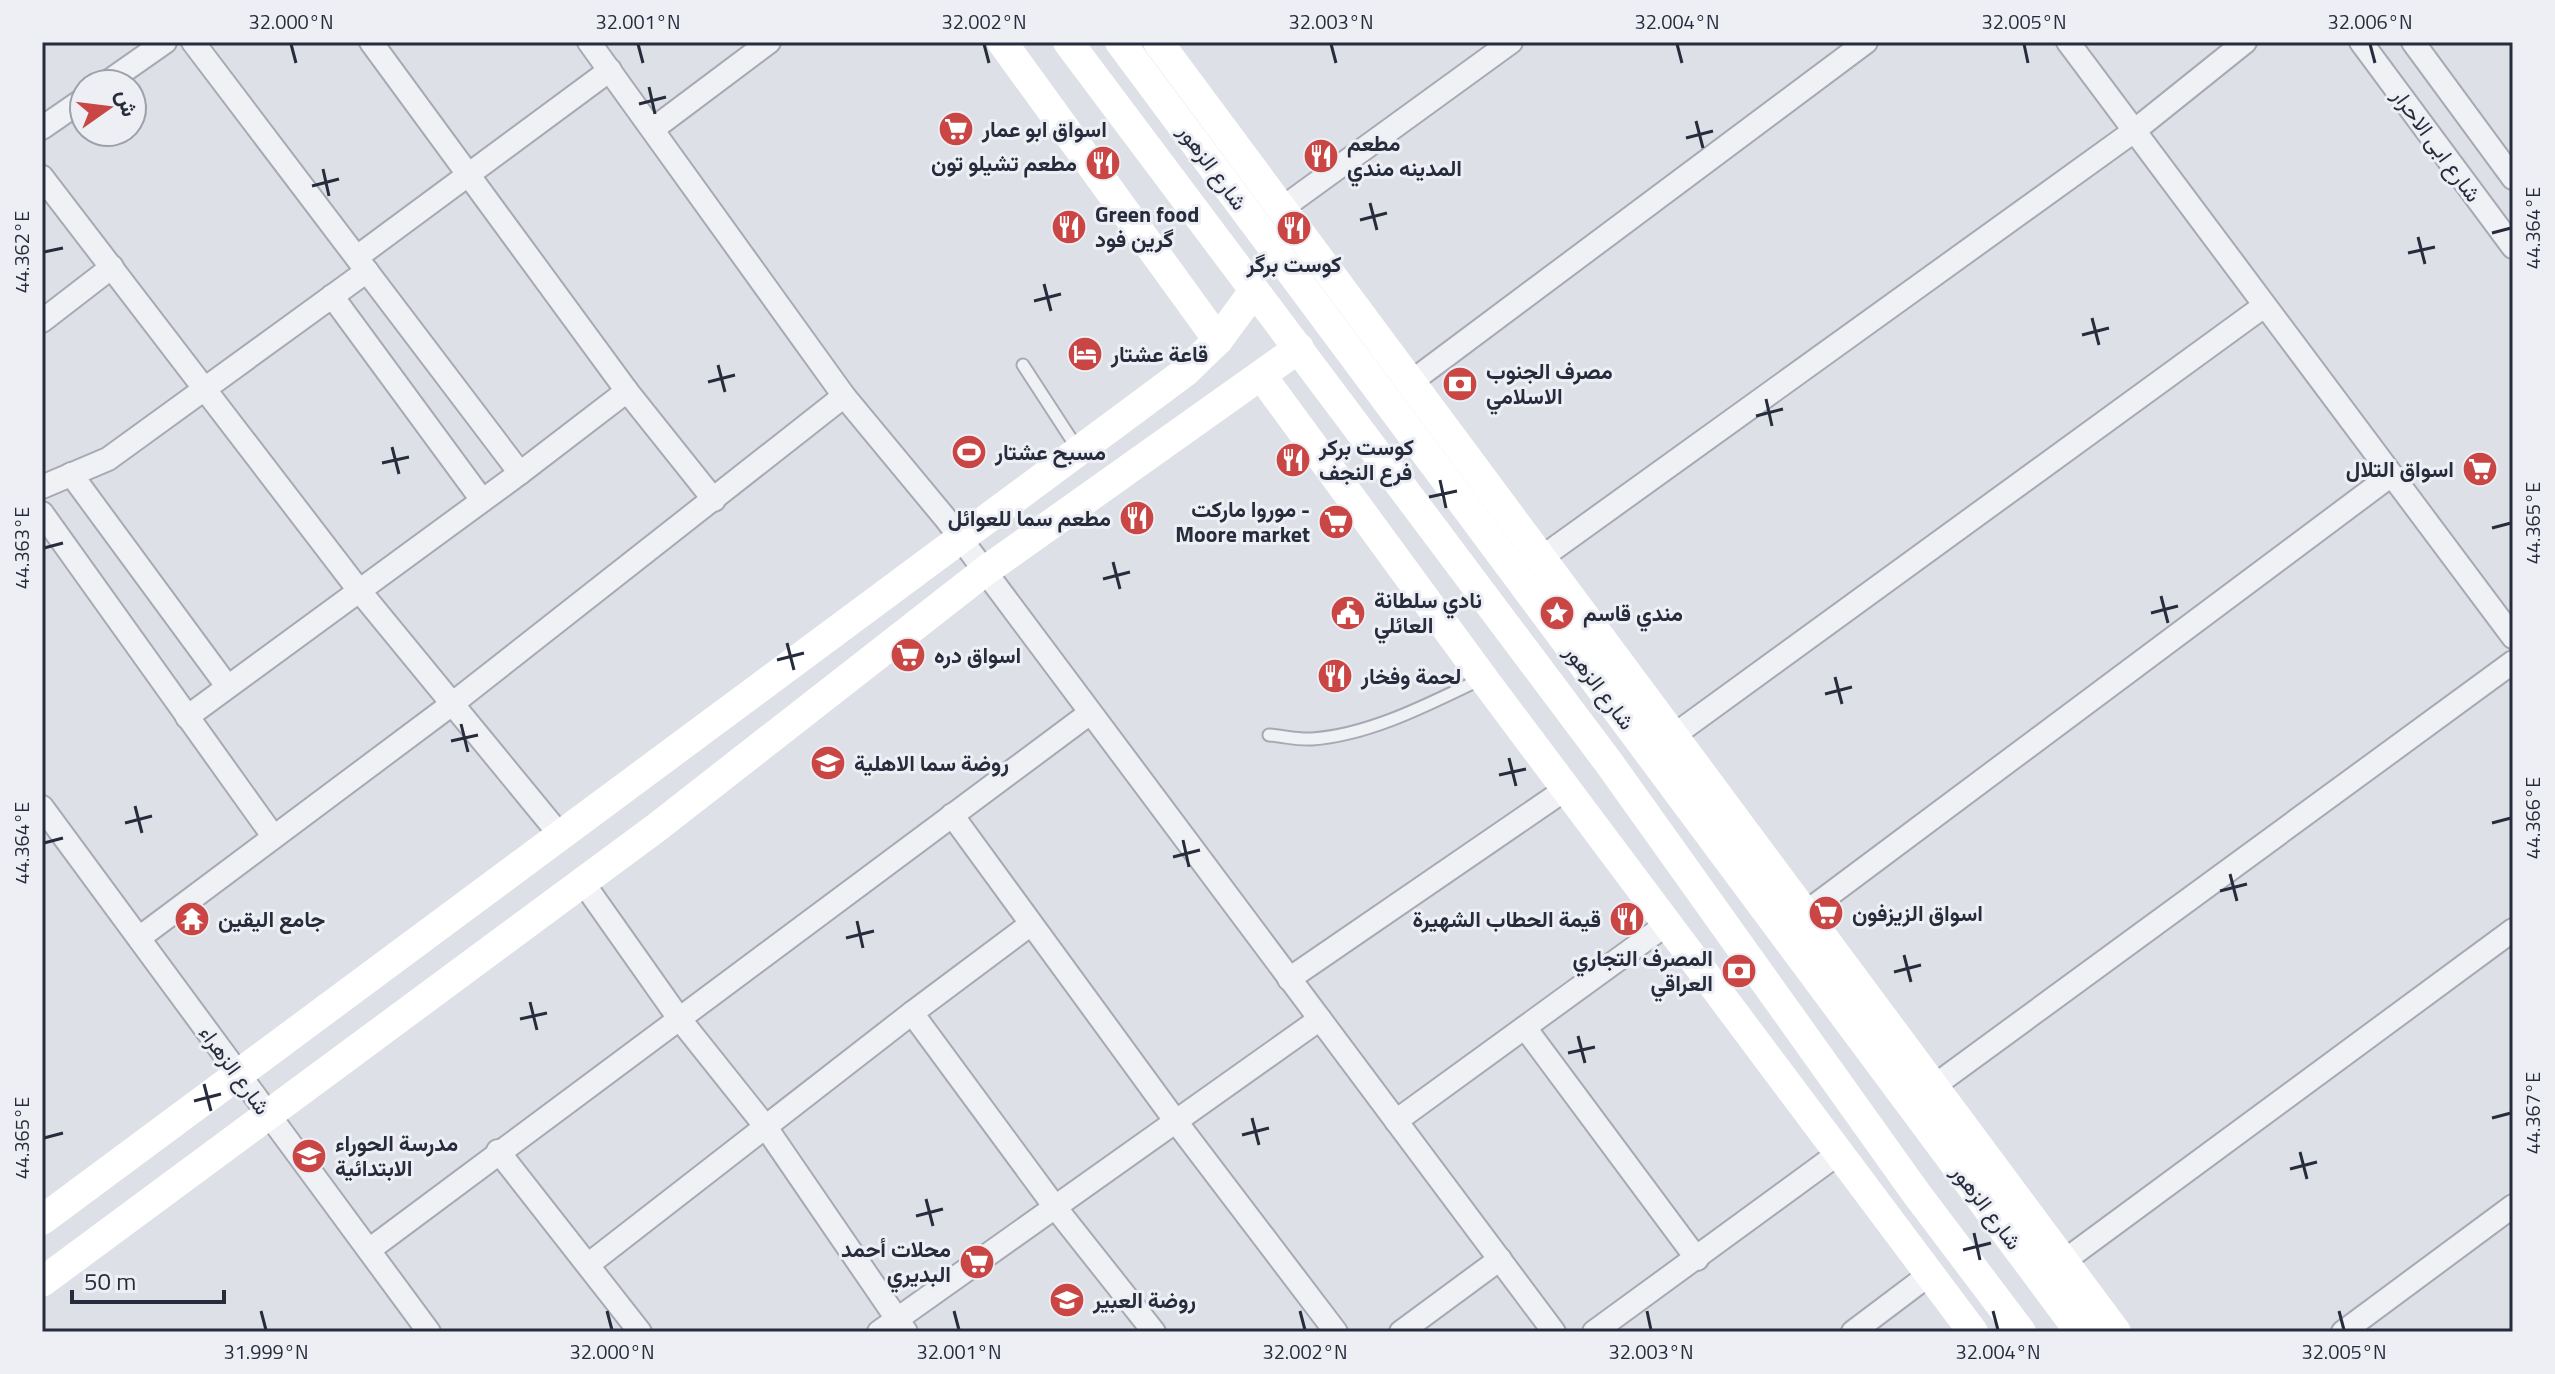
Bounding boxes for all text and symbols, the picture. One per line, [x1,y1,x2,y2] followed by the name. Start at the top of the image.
[248,6,334,37] text: 32.000°N
[595,6,681,37] text: 32.001°N
[941,6,1027,37] text: 32.002°N
[1288,6,1374,37] text: 32.003°N
[1634,6,1720,37] text: 32.004°N
[1981,6,2067,37] text: 32.005°N
[2327,6,2413,37] text: 32.006°N
[68,68,148,148] north arrow
[2383,80,2490,209] street label: شارع ابی الاحرار
[108,86,147,120] text: ش
[937,110,975,148] supermarket icon: اسواق ابو عمار
[981,112,1107,146] place label: اسواق ابو عمار
[1169,116,1256,217] street label: شارع الزهور
[1347,126,1462,187] place label: مطعم المدينه مندي
[1302,137,1340,175] restaurant icon: مطعم المدينه مندي
[1084,144,1122,182] restaurant icon: مطعم تشيلو تون
[931,146,1077,180] place label: مطعم تشيلو تون
[2517,187,2548,269] text: 44.364°E
[1095,197,1199,256] place label: Green food گرين فود
[1050,208,1088,246] restaurant icon: Green food گرين فود
[1275,209,1313,247] restaurant icon: كوست برگر
[6,211,37,293] text: 44.362°E
[1245,247,1342,281] place label: كوست برگر
[1066,335,1104,373] hotel icon: قاعة عشتار
[1110,337,1208,371] place label: قاعة عشتار
[1486,354,1613,415] place label: مصرف الجنوب الاسلامي
[1441,365,1479,403] bank icon: مصرف الجنوب الاسلامي
[1318,430,1414,489] place label: كوست بركر فرع النجف
[950,433,988,471] sports icon: مسبح عشتار
[994,435,1106,469] place label: مسبح عشتار
[1274,441,1312,479] restaurant icon: كوست بركر فرع النجف
[2461,450,2499,488] supermarket icon: اسواق التلال
[2346,452,2454,486] place label: اسواق التلال
[2517,482,2548,564] text: 44.365°E
[1175,492,1310,551] place label: موروا ماركت - Moore market
[1118,499,1156,537] restaurant icon: مطعم سما للعوائل
[948,501,1111,535] place label: مطعم سما للعوائل
[1317,503,1355,541] supermarket icon: موروا ماركت - Moore market
[6,507,37,589] text: 44.363°E
[1374,583,1482,644] place label: نادي سلطانة العائلي
[1329,594,1367,632] public building icon: نادي سلطانة العائلي
[1538,594,1576,632] place icon: مندي قاسم
[1583,596,1683,632] place label: مندي قاسم
[889,636,927,674] supermarket icon: اسواق دره
[1556,636,1644,737] street label: شارع الزهور
[934,638,1021,672] place label: اسواق دره
[1316,657,1354,695] restaurant icon: لحمة وفخار
[1360,659,1461,693] place label: لحمة وفخار
[809,744,847,782] school or university icon: روضة سما الاهلية
[854,746,1009,780] place label: روضة سما الاهلية
[2517,777,2548,859] text: 44.366°E
[6,802,37,884] text: 44.364°E
[1807,894,1845,932] supermarket icon: اسواق الزيزفون
[1852,896,1983,930] place label: اسواق الزيزفون
[173,900,211,938] temple icon: جامع اليقين
[1608,900,1646,938] restaurant icon: قيمة الحطاب الشهيرة
[218,902,325,936] place label: جامع اليقين
[1413,902,1601,936] place label: قيمة الحطاب الشهيرة
[1572,941,1713,1002] place label: المصرف التجاري العراقي
[1720,952,1758,990] bank icon: المصرف التجاري العراقي
[191,1018,279,1122] street label: شارع الزهراء
[2517,1072,2548,1154] text: 44.367°E
[6,1097,37,1179] text: 44.365°E
[335,1126,458,1185] place label: مدرسة الحوراء الابتدائية
[290,1137,328,1175] school or university icon: مدرسة الحوراء الابتدائية
[1943,1156,2031,1257] street label: شارع الزهور
[841,1232,951,1293] place label: محلات أحمد البديري
[958,1243,996,1281] supermarket icon: محلات أحمد البديري
[72,1254,224,1304] scale bar
[84,1263,136,1299] text: 50 m
[1048,1281,1086,1319] school or university icon: روضة العبير
[1092,1283,1196,1317] place label: روضة العبير
[223,1336,309,1367] text: 31.999°N
[569,1336,655,1367] text: 32.000°N
[916,1336,1002,1367] text: 32.001°N
[1262,1336,1348,1367] text: 32.002°N
[1608,1336,1694,1367] text: 32.003°N
[1955,1336,2041,1367] text: 32.004°N
[2301,1336,2387,1367] text: 32.005°N

